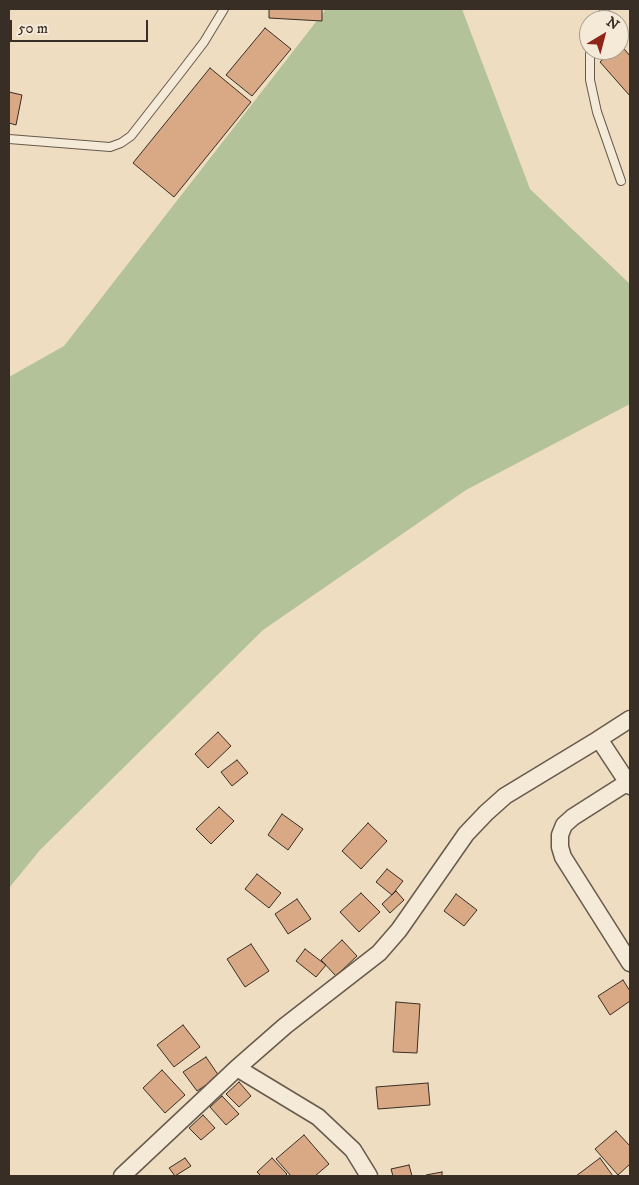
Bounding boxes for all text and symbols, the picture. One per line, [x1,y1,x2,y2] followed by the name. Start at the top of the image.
[12,10,150,42] scale bar
[579,10,629,60] north arrow
[602,13,622,34] text: N
[18,19,48,38] text: 50 m

